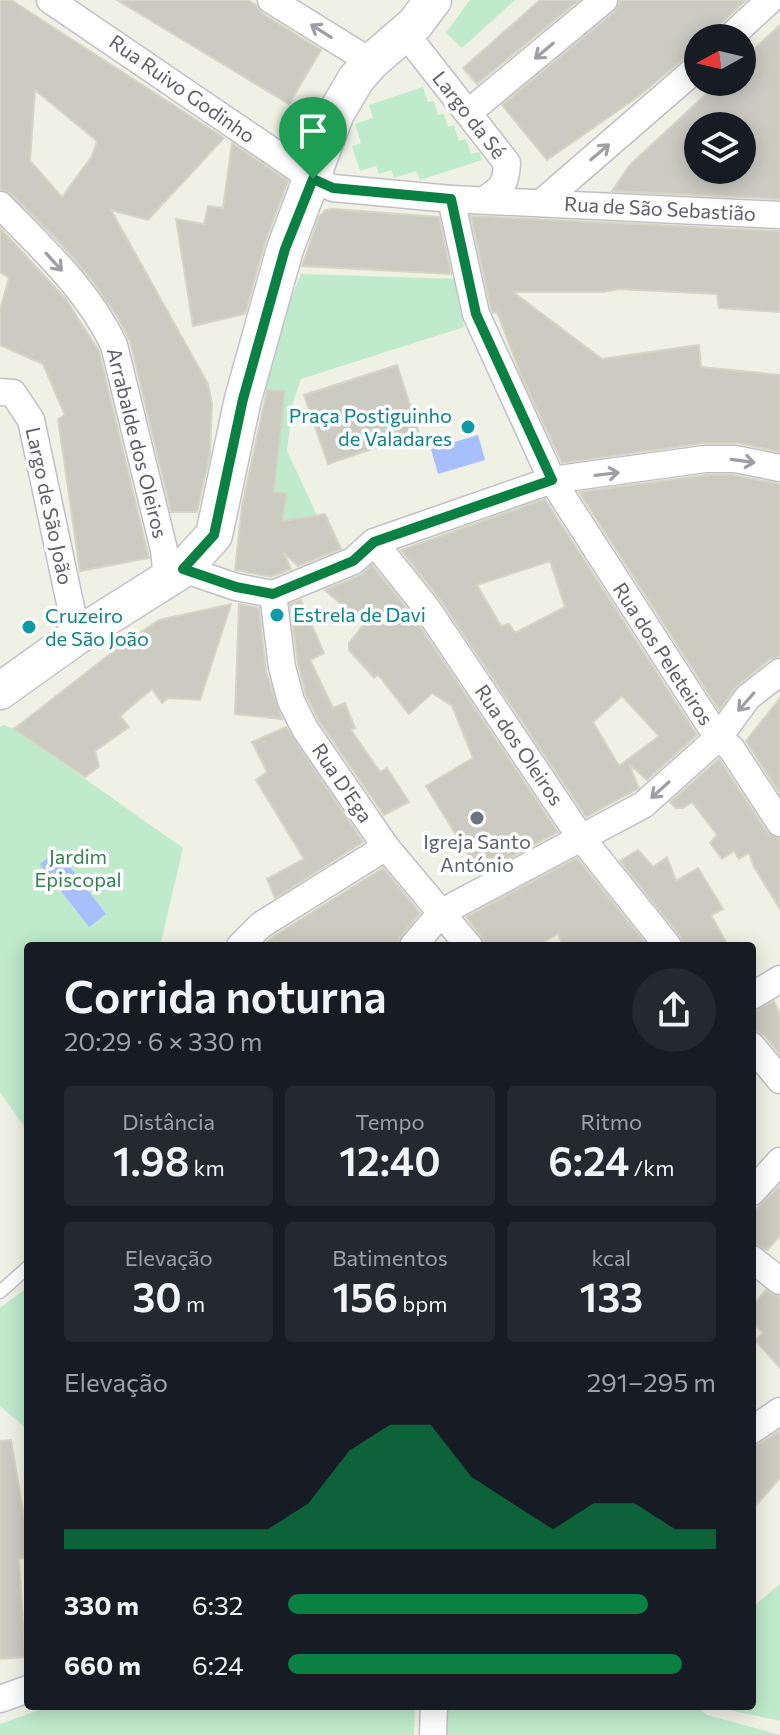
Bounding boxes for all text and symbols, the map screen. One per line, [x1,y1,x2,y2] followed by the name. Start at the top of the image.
[310,23,333,39] one-way arrow
[684,24,756,96] north arrow
[684,24,756,184] map controls
[105,29,260,147] street label: Rua Ruivo Godinho
[535,41,555,59] one-way arrow
[428,66,511,163] street label: Largo da Sé
[279,97,347,179] pin
[291,109,335,153] icon: arrive
[684,112,756,184] button: layers
[589,143,610,161] one-way arrow
[564,191,756,225] street label: Rua de São Sebastião
[44,251,62,271] one-way arrow
[103,345,173,540] street label: Arrabalde dos Oleiros
[289,403,452,450] place label: Praça Postiguinho de Valadares
[459,418,477,436] marker: Praça Postiguinho de Valadares
[22,425,78,587] street label: Largo de São João
[730,454,755,469] one-way arrow
[593,466,619,481] one-way arrow
[609,578,719,729] street label: Rua dos Peleteiros
[293,602,426,626] place label: Estrela de Davi
[45,603,149,650] place label: Cruzeiro de São João
[268,606,286,624] marker: Estrela de Davi
[20,618,38,636] marker: Cruzeiro de São João
[471,679,569,809] street label: Rua dos Oleiros
[737,691,755,711] one-way arrow
[308,738,378,827] street label: Rua D'Ega
[650,781,670,799] one-way arrow
[468,809,486,827] marker: Igreja Santo António
[423,829,531,876] place label: Igreja Santo António
[34,844,122,891] park label: Jardim Episcopal
[64,968,387,1022] text: Corrida noturna
[632,968,716,1052] button: share
[64,1025,262,1056] text: 20:29 · 6 × 330 m
[122,1108,215,1135] text: Distância
[355,1108,425,1135] text: Tempo
[580,1108,642,1135] text: Ritmo
[113,1135,189,1184] text: 1.98
[339,1135,441,1184] text: 12:40
[548,1135,629,1184] text: 6:24
[189,1154,225,1181] text: km
[629,1154,674,1181] text: /km
[125,1244,213,1271] text: Elevação
[332,1244,448,1271] text: Batimentos
[592,1244,631,1271] text: kcal
[132,1271,182,1320] text: 30
[333,1271,398,1320] text: 156
[579,1271,643,1320] text: 133
[182,1290,205,1317] text: m
[398,1290,447,1317] text: bpm
[64,1366,168,1397] text: Elevação
[587,1366,716,1397] text: 291–295 m
[64,1589,139,1620] text: 330 m
[192,1589,243,1620] text: 6:32
[64,1649,141,1680] text: 660 m
[192,1649,244,1680] text: 6:24

